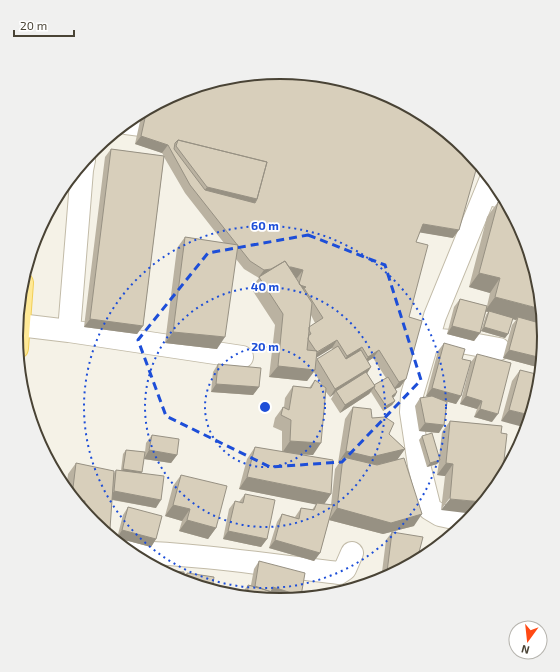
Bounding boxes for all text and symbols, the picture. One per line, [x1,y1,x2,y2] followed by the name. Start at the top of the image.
[14,12,74,38] scale bar
[20,18,47,32] text: 20 m
[251,218,279,232] text: 60 m
[251,279,279,293] text: 40 m
[251,339,279,353] text: 20 m
[258,400,272,414] centre of rings
[508,620,548,660] north arrow
[520,643,531,657] text: N

